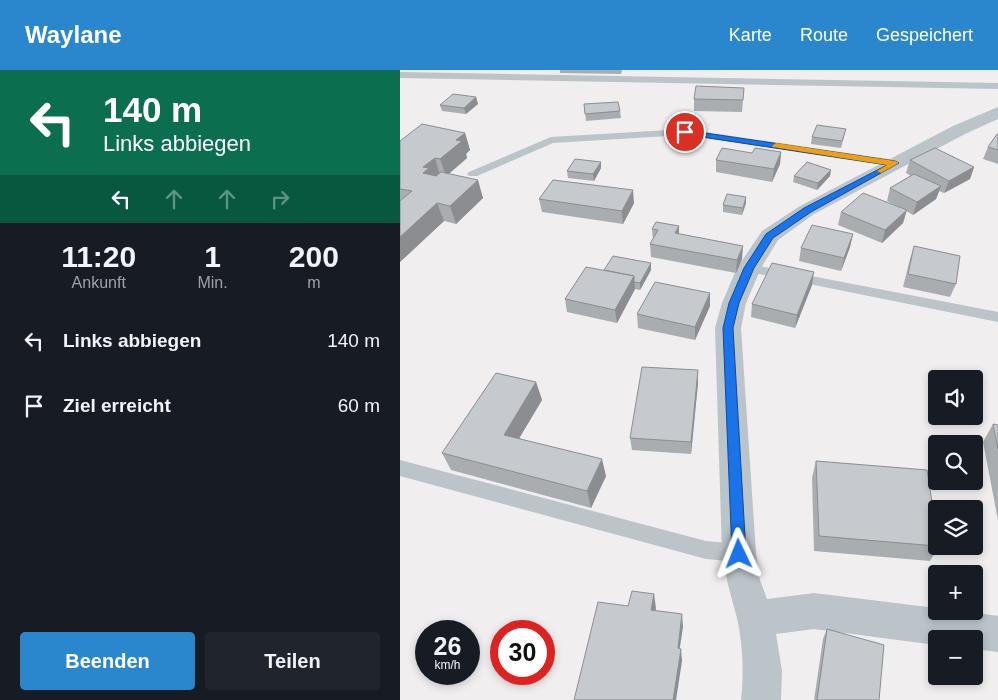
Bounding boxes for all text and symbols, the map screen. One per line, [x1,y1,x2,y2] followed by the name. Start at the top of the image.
[25,21,121,48] text: Waylane
[729,25,772,45] text: Karte
[800,25,848,45] text: Route
[876,25,973,45] text: Gespeichert
[20,90,85,155] icon: left
[103,90,202,129] text: 140 m
[664,111,706,153] pin
[671,118,699,146] icon: arrive
[103,131,251,156] text: Links abbiegen
[107,185,135,213] icon: left
[160,185,188,213] icon: ahead
[213,185,241,213] icon: ahead
[266,185,294,213] icon: right
[61,240,136,273] text: 11:20
[204,240,221,273] text: 1
[289,240,339,273] text: 200
[72,274,126,291] text: Ankunft
[197,274,228,291] text: Min.
[307,274,320,291] text: m
[20,327,48,355] icon: left
[63,330,201,351] text: Links abbiegen
[327,330,380,351] text: 140 m
[928,370,983,685] map controls
[928,370,983,425] button: sound
[20,392,48,420] icon: arrive
[63,395,171,416] text: Ziel erreicht
[338,395,380,416] text: 60 m
[928,435,983,490] button: search
[928,500,983,555] button: layers
[712,527,764,579] position arrow
[928,565,983,620] button: +
[490,620,555,685] speed limit sign: 30
[928,630,983,685] button: −
[20,632,195,690] button: Beenden
[205,632,380,690] button: Teilen
[434,632,461,660] text: 26
[434,658,461,672] text: km/h

